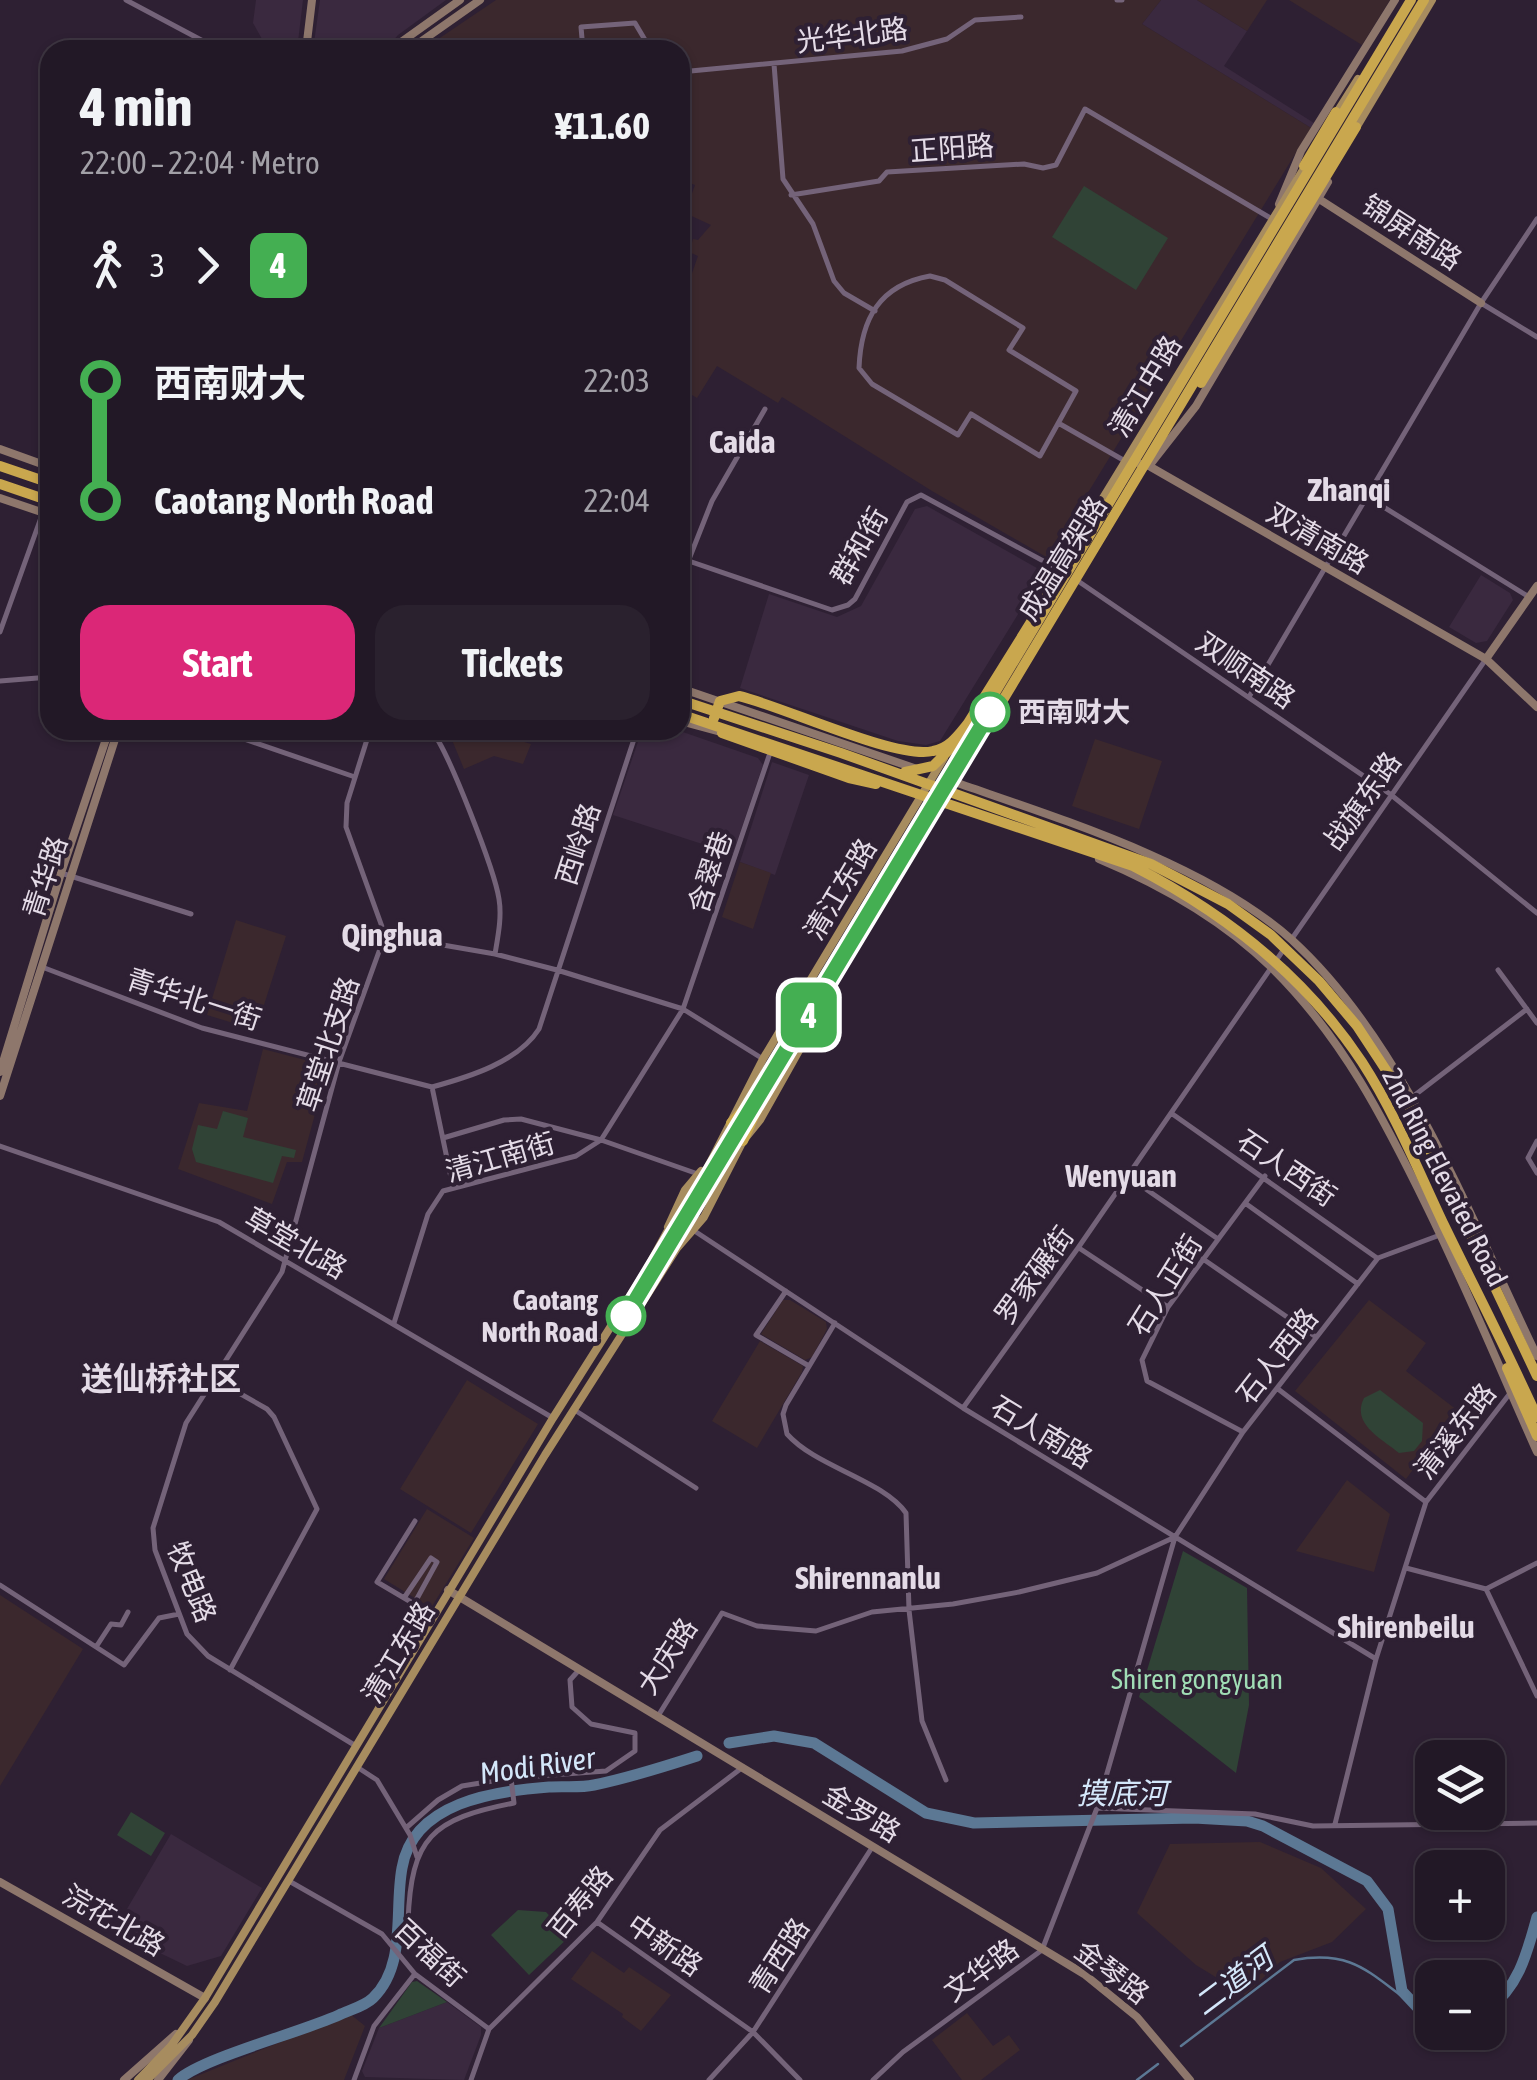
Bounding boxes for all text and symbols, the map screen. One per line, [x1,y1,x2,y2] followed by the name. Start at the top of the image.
[794,12,910,58] street label: 光华北路
[80,75,192,138] text: 4 min
[555,104,650,147] text: ¥11.60
[909,129,995,167] street label: 正阳路
[80,144,320,181] text: 22:00 – 22:04 · Metro
[1356,188,1468,276] street label: 锦屏南路
[80,238,135,293] icon: walk
[180,238,235,293] icon: forward
[270,245,287,285] text: 4
[150,247,165,284] text: 3
[1102,330,1188,442] street label: 清江中路
[154,362,306,405] text: 西南财大
[584,362,650,399] text: 22:03
[709,423,775,460] district label: Caida
[1308,471,1390,508] district label: Zhanqi
[154,479,433,522] text: Caotang North Road
[584,482,650,519] text: 22:04
[1011,490,1113,626] street label: 成温高架路
[1261,496,1375,580] street label: 双清南路
[824,502,894,590] street label: 群和街
[80,605,355,720] button: Start
[375,605,650,720] button: Tickets
[1191,625,1301,715] street label: 双顺南路
[971,693,1009,731] marker: 西南财大
[1018,696,1130,728] place label: 西南财大
[1317,746,1407,856] street label: 战旗东路
[550,799,606,889] street label: 西岭路
[682,827,738,917] street label: 含翠巷
[17,832,73,922] street label: 青华路
[797,833,883,945] street label: 清江东路
[341,916,443,953] district label: Qinghua
[122,962,266,1036] street label: 青华北一街
[291,972,365,1116] street label: 草堂北支路
[776,982,842,1048] line badge: 4
[801,995,817,1035] text: 4
[1376,1063,1514,1291] street label: 2nd Ring Elevated Road
[1232,1123,1342,1213] street label: 石人西街
[442,1126,558,1188] street label: 清江南街
[1064,1157,1177,1194] district label: Wenyuan
[239,1201,353,1285] street label: 草堂北路
[988,1220,1080,1330] street label: 罗家碾街
[1122,1229,1208,1341] street label: 石人正街
[481,1284,599,1348] place label: Caotang North Road
[607,1297,645,1335] marker: Caotang North Road
[1230,1302,1324,1410] street label: 石人西路
[81,1360,241,1397] district label: 送仙桥社区
[1408,1377,1502,1485] street label: 清溪东路
[986,1389,1098,1475] street label: 石人南路
[161,1537,223,1627] street label: 牧电路
[795,1559,941,1596] district label: Shirennanlu
[355,1596,441,1708] street label: 清江东路
[1338,1608,1474,1645] district label: Shirenbeilu
[631,1612,703,1700] street label: 大庆路
[1111,1663,1283,1695] park label: Shiren gongyuan
[477,1740,598,1790] water label: Modi River
[1415,1740,1505,2050] map controls
[1415,1740,1505,1830] button: layers
[1077,1776,1172,1810] water label: 摸底河
[818,1778,906,1848] street label: 金罗路
[1415,1850,1505,1940] button: +
[541,1859,619,1945] street label: 百寿路
[57,1878,171,1962] street label: 浣花北路
[621,1908,709,1982] street label: 中新路
[743,1912,815,2000] street label: 青西路
[388,1913,472,1993] street label: 百福街
[938,1932,1024,2008] street label: 文华路
[1069,1934,1155,2010] street label: 金琴路
[1187,1937,1283,2022] water label: 二道河
[1415,1960,1505,2050] button: −

